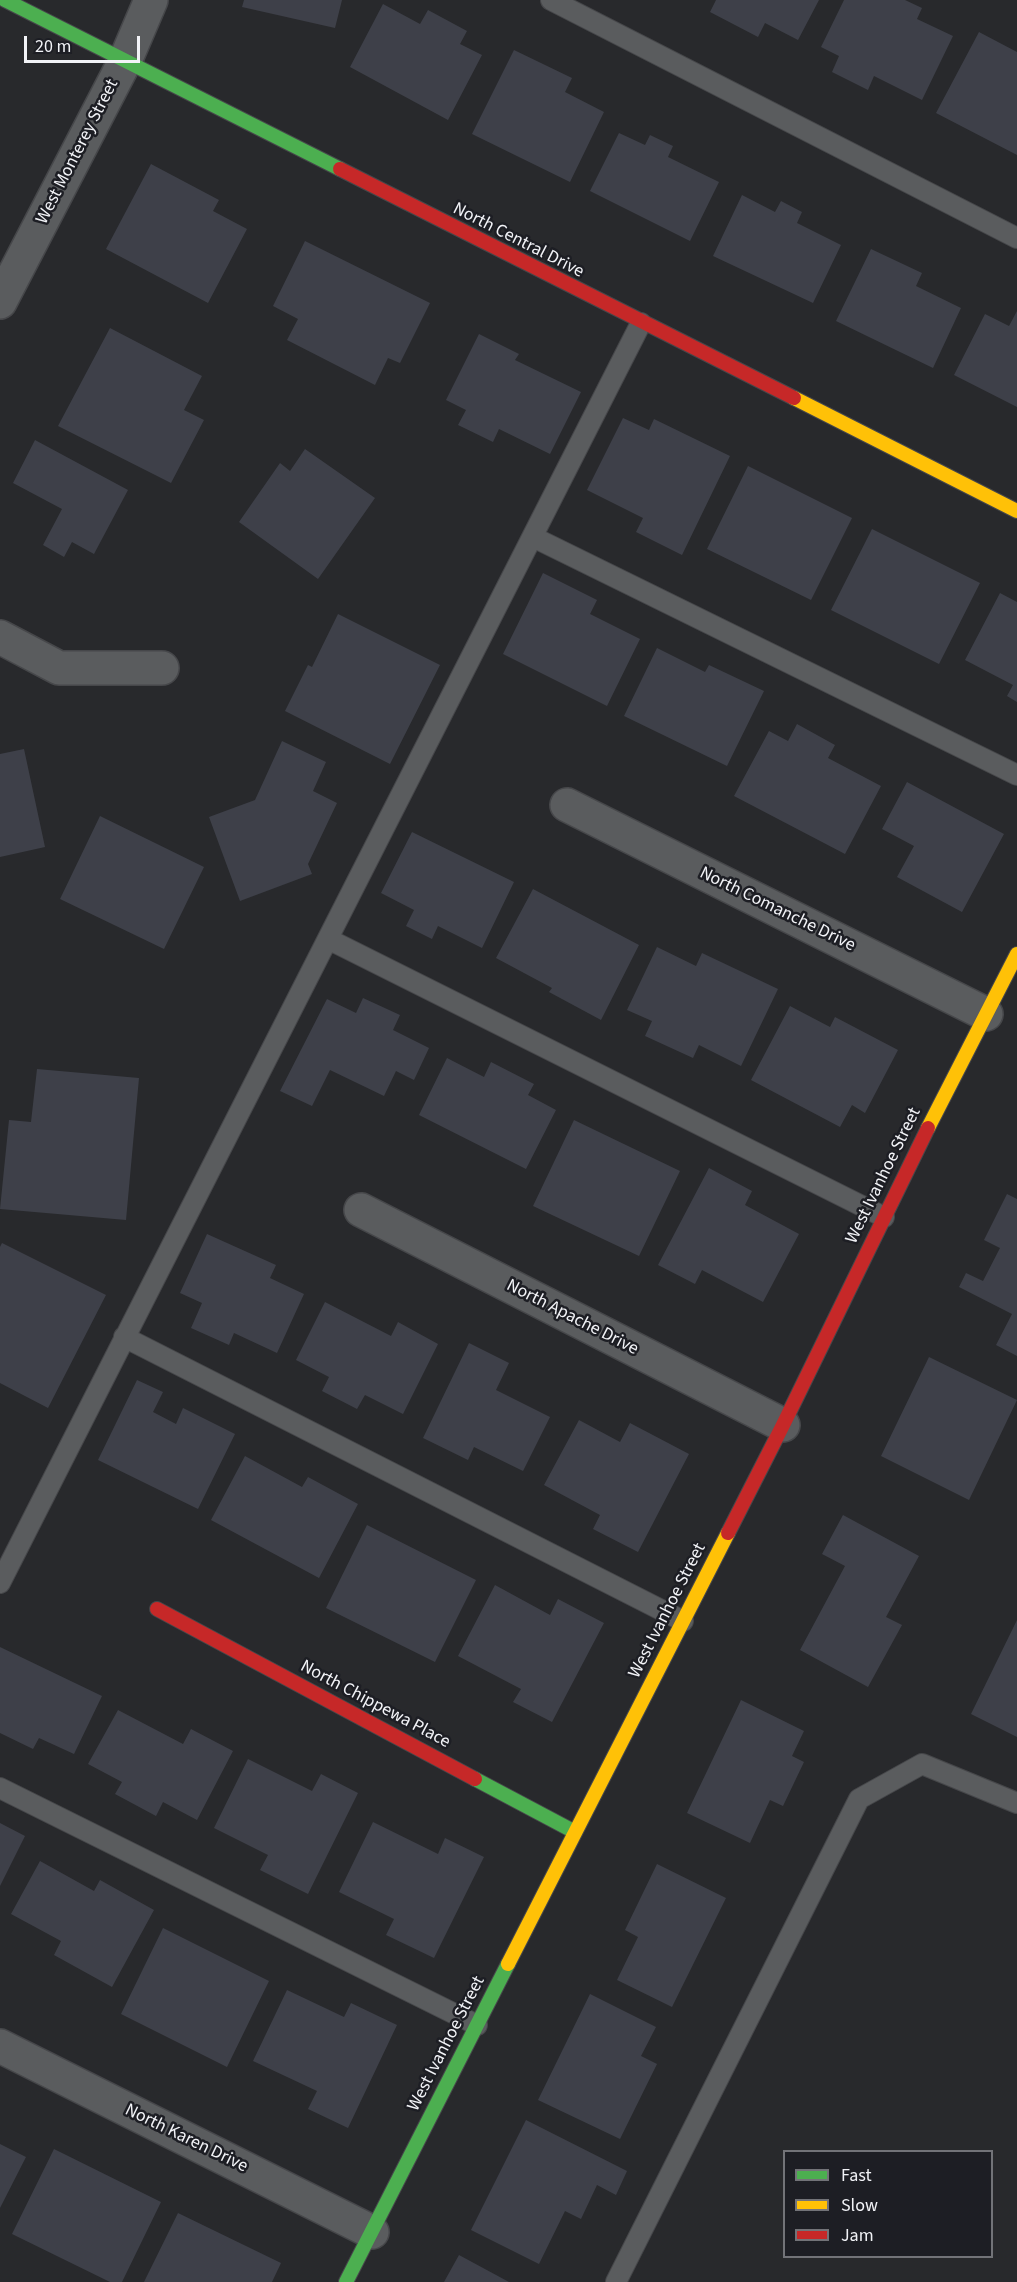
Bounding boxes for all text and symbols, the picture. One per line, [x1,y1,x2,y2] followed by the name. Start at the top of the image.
[27,24,142,62] scale bar
[35,34,71,59] text: 20 m
[32,76,124,228] street label: West Monterey Street
[449,199,587,283] street label: North Central Drive
[696,863,858,957] street label: North Comanche Drive
[842,1104,926,1248] street label: West Ivanhoe Street
[502,1275,642,1361] street label: North Apache Drive
[625,1540,711,1682] street label: West Ivanhoe Street
[296,1656,454,1754] street label: North Chippewa Place
[404,1973,490,2115] street label: West Ivanhoe Street
[121,2100,251,2178] street label: North Karen Drive
[783,2150,993,2258] legend
[841,2163,872,2188] text: Fast
[841,2193,878,2218] text: Slow
[841,2223,874,2248] text: Jam

